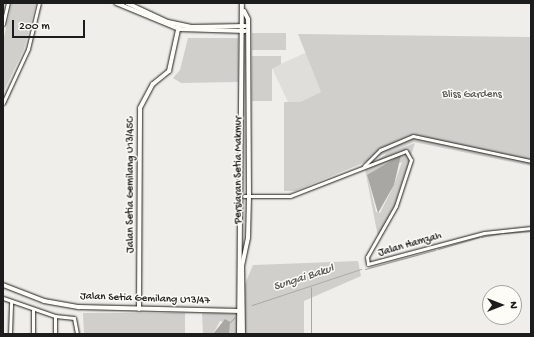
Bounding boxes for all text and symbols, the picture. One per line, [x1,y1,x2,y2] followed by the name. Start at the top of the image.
[14,12,87,38] scale bar
[19,20,50,34] text: 200 m
[442,88,502,102] park label: Bliss Gardens
[232,116,246,224] street label: Persiaran Setia Makmur
[124,117,138,253] street label: Jalan Setia Gemilang U13/45C
[377,230,443,260] street label: Jalan Hamzah
[272,263,336,295] water label: Sungai Bakul
[482,285,522,325] north arrow
[80,290,210,308] street label: Jalan Setia Gemilang U13/47
[507,301,519,309] text: N

